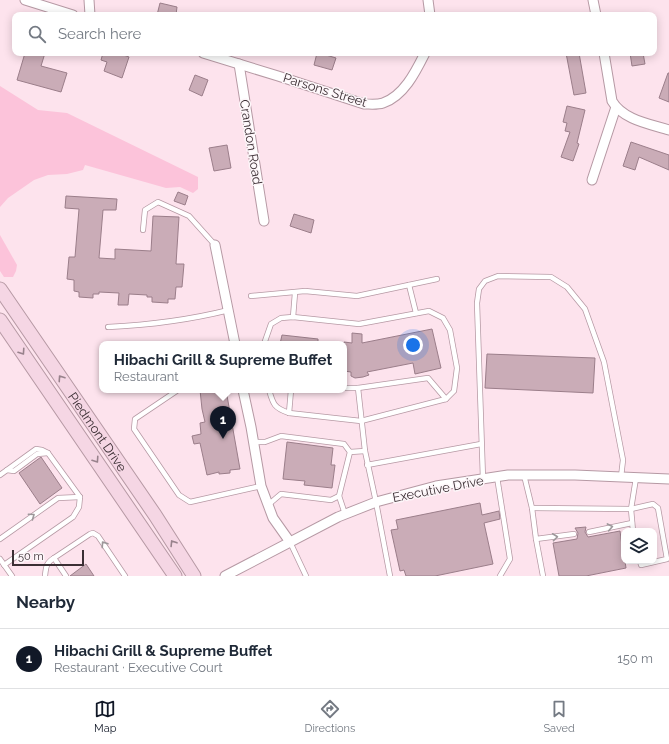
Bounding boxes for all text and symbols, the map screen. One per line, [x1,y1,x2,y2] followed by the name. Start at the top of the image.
[12,12,657,56] search box
[26,23,48,45] icon: search
[58,25,141,43] text: Search here
[281,70,369,110] street label: Parsons Street
[237,98,265,186] street label: Crandon Road
[403,335,423,355] your location
[99,341,347,393] popup
[17,348,24,355] one-way arrow
[114,351,332,369] text: Hibachi Grill & Supreme Buffet
[114,369,179,384] text: Restaurant
[59,375,66,382] one-way arrow
[65,389,130,474] street label: Piedmont Drive
[210,406,236,439] pin: 1
[91,456,98,463] one-way arrow
[391,473,485,505] street label: Executive Drive
[28,513,35,521] one-way arrow
[607,524,613,532] one-way arrow
[621,528,657,564] map controls
[621,528,657,564] button: layers
[552,533,558,542] one-way arrow
[170,540,178,547] one-way arrow
[102,541,109,548] one-way arrow
[12,548,84,567] scale bar
[18,550,44,563] text: 50 m
[16,592,75,612] text: Nearby
[54,642,272,660] text: Hibachi Grill & Supreme Buffet
[26,651,32,666] text: 1
[617,651,653,666] text: 150 m
[54,660,223,675] text: Restaurant · Executive Court
[94,698,116,735] tab: Map
[305,698,355,735] tab: Directions
[543,698,575,735] tab: Saved

